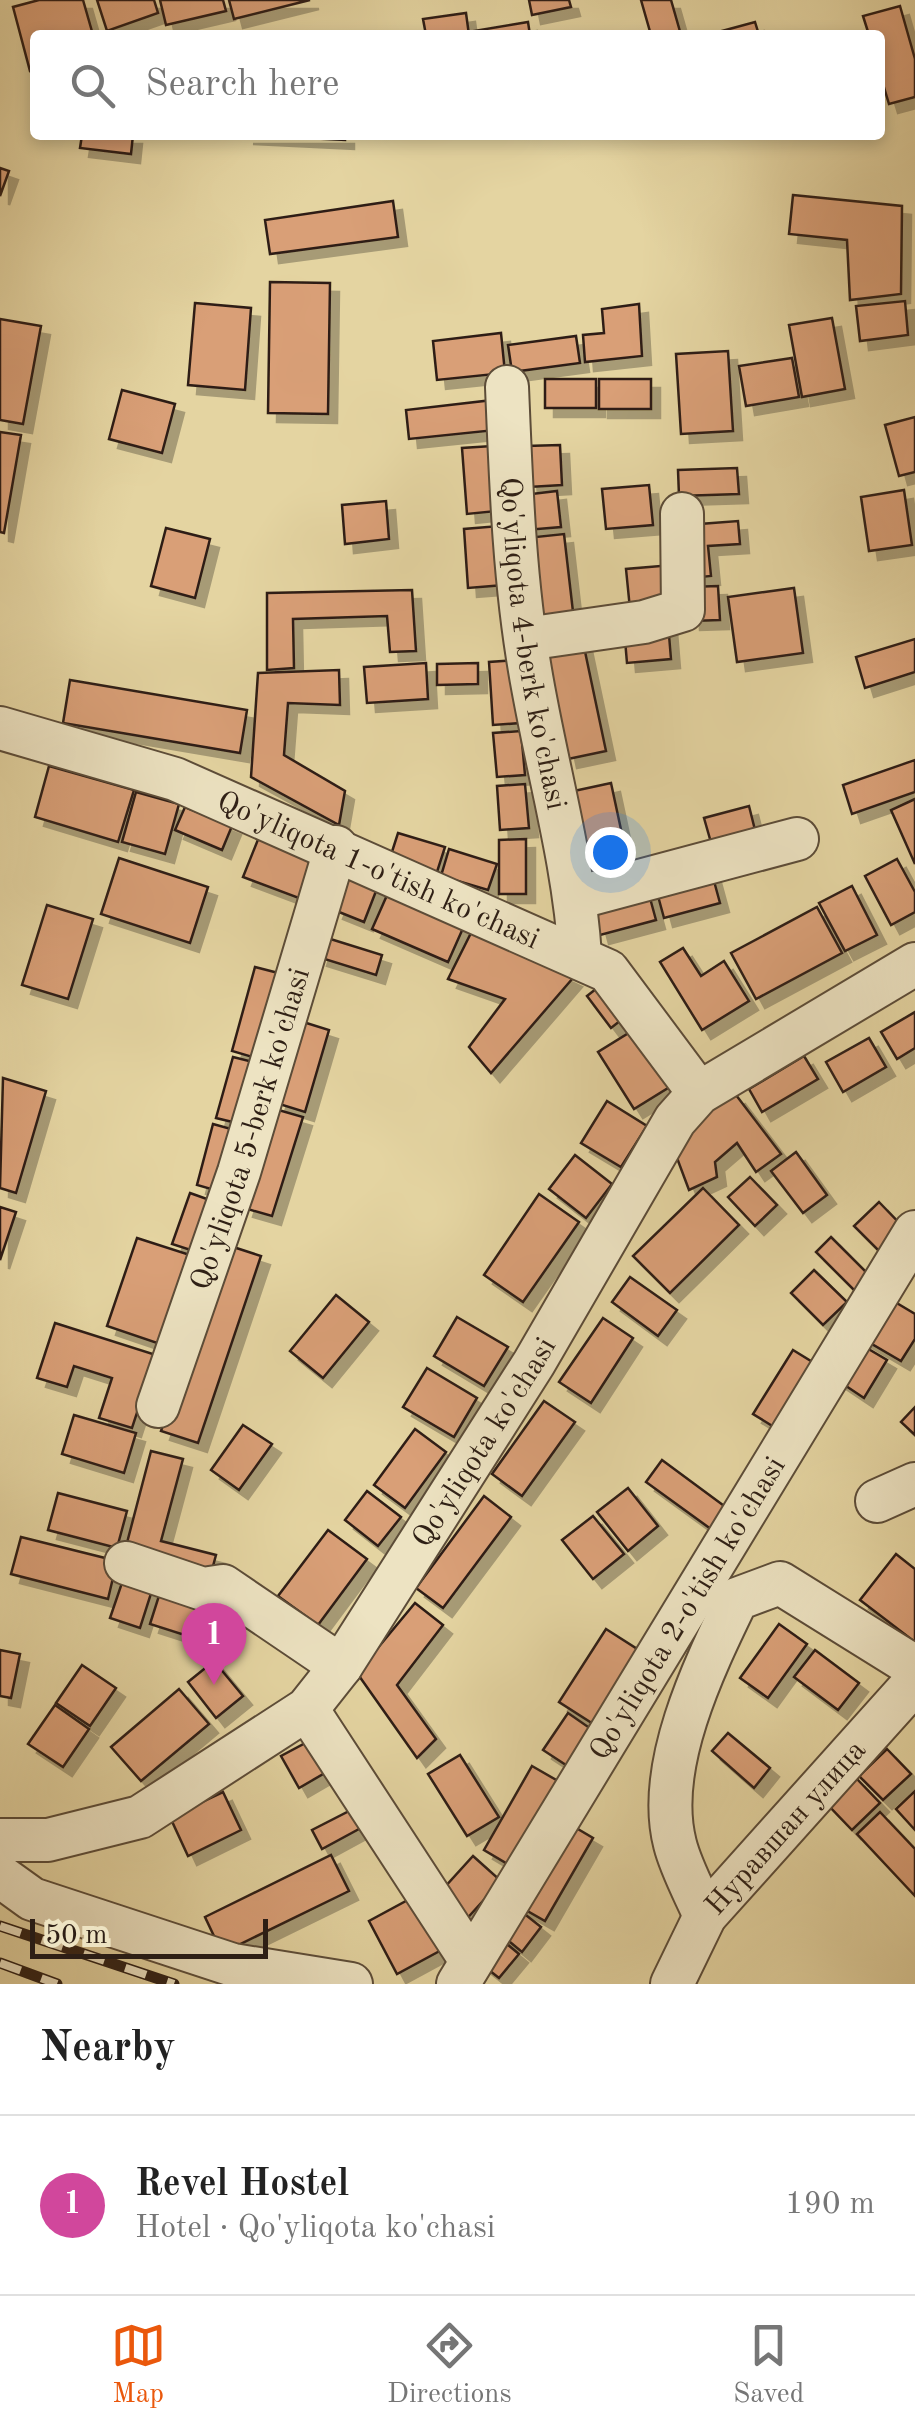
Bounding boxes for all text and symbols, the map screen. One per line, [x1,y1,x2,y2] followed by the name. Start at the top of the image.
[30,30,885,140] search box
[65,58,120,113] icon: search
[145,66,340,104] text: Search here
[494,476,571,813] street label: Qo'yliqota 4-berk ko'chasi
[212,787,543,956] street label: Qo'yliqota 1-o'tish ko'chasi
[585,827,636,878] your location
[186,965,316,1294] street label: Qo'yliqota 5-berk ko'chasi
[408,1333,562,1553] street label: Qo'yliqota ko'chasi
[585,1452,792,1766] street label: Qo'yliqota 2-o'tish ko'chasi
[182,1602,246,1685] pin: 1
[700,1735,872,1922] street label: Нуравшан улица
[30,1914,268,1958] scale bar
[45,1922,108,1950] text: 50 m
[40,2028,176,2070] text: Nearby
[135,2166,349,2204] text: Revel Hostel
[63,2189,82,2221] text: 1
[785,2189,875,2221] text: 190 m
[135,2213,496,2245] text: Hotel · Qo'yliqota ko'chasi
[111,2318,166,2413] tab: Map
[387,2318,512,2413] tab: Directions
[733,2318,804,2413] tab: Saved

